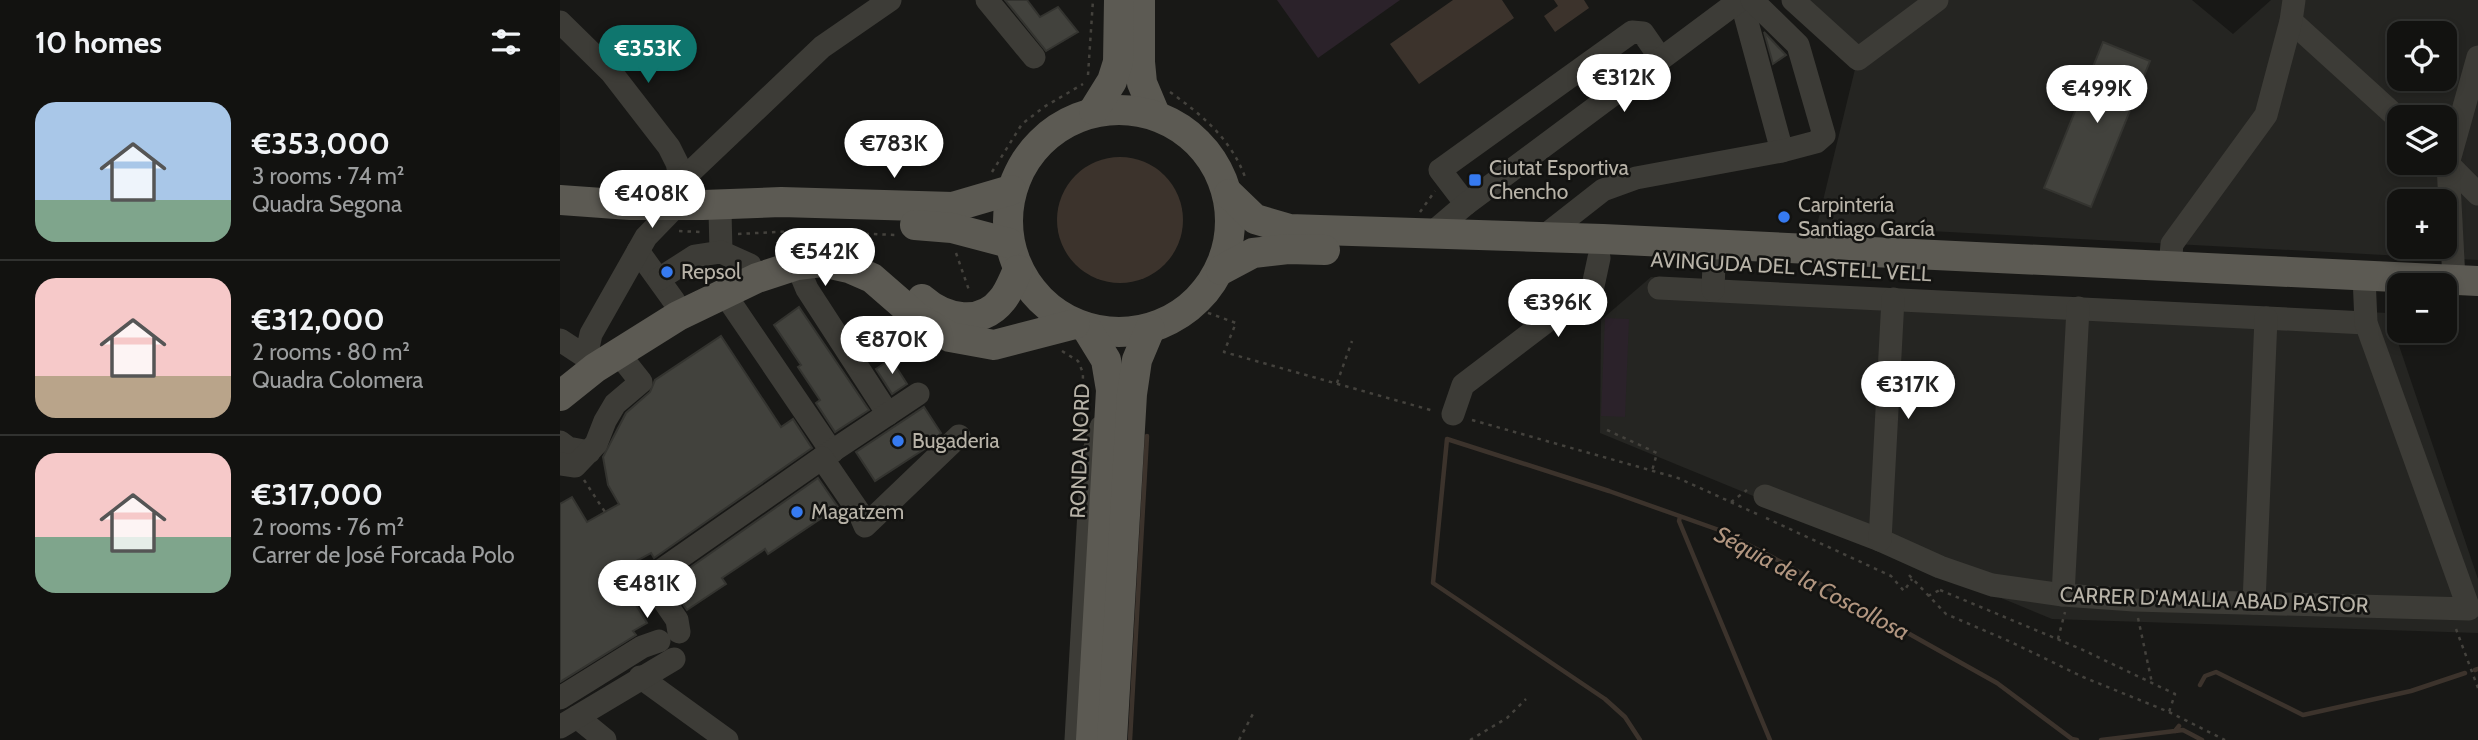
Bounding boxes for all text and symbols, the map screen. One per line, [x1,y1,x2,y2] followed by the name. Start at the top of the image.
[2387,21,2457,343] map controls
[2387,21,2457,91] button: locate
[487,23,525,61] icon: filters
[35,24,162,61] text: 10 homes
[599,25,697,85] pin: €353K
[615,34,681,62] text: €353K
[1575,54,1673,114] pin: €312K
[1593,63,1655,91] text: €312K
[2048,66,2146,125] pin: €499K
[2062,74,2132,102] text: €499K
[2387,105,2457,175] button: layers
[845,120,943,180] pin: €783K
[252,125,390,162] text: €353,000
[860,129,928,157] text: €783K
[91,130,175,214] icon: home
[1489,155,1629,204] place label: Ciutat Esportiva Chencho
[252,162,404,190] text: 3 rooms · 74 m²
[603,170,701,230] pin: €408K
[1467,172,1483,188] marker: Ciutat Esportiva Chencho
[615,179,689,207] text: €408K
[2387,189,2457,259] button: +
[252,190,402,218] text: Quadra Segona
[1798,192,1935,241] place label: Carpintería Santiago García
[1776,209,1792,225] marker: Carpintería Santiago García
[776,229,874,288] pin: €542K
[791,237,859,265] text: €542K
[1650,247,1933,286] street label: AVINGUDA DEL CASTELL VELL
[681,259,741,284] place label: Repsol
[659,264,675,280] marker: Repsol
[2387,273,2457,343] button: −
[1509,280,1607,339] pin: €396K
[1524,288,1592,316] text: €396K
[252,301,385,338] text: €312,000
[91,306,175,390] icon: home
[843,316,941,376] pin: €870K
[857,325,927,353] text: €870K
[252,338,410,366] text: 2 rooms · 80 m²
[1859,362,1957,421] pin: €317K
[252,366,423,394] text: Quadra Colomera
[1877,370,1939,398] text: €317K
[1065,383,1094,519] street label: RONDA NORD
[912,428,1000,453] place label: Bugaderia
[890,433,906,449] marker: Bugaderia
[252,476,383,513] text: €317,000
[91,481,175,565] icon: home
[811,499,904,524] place label: Magatzem
[789,504,805,520] marker: Magatzem
[252,513,404,541] text: 2 rooms · 76 m²
[1710,520,1914,646] water label: Séquia de la Coscollosa
[252,541,515,569] text: Carrer de José Forcada Polo
[598,560,696,620] pin: €481K
[614,569,680,597] text: €481K
[2059,582,2369,617] street label: CARRER D'AMALIA ABAD PASTOR

